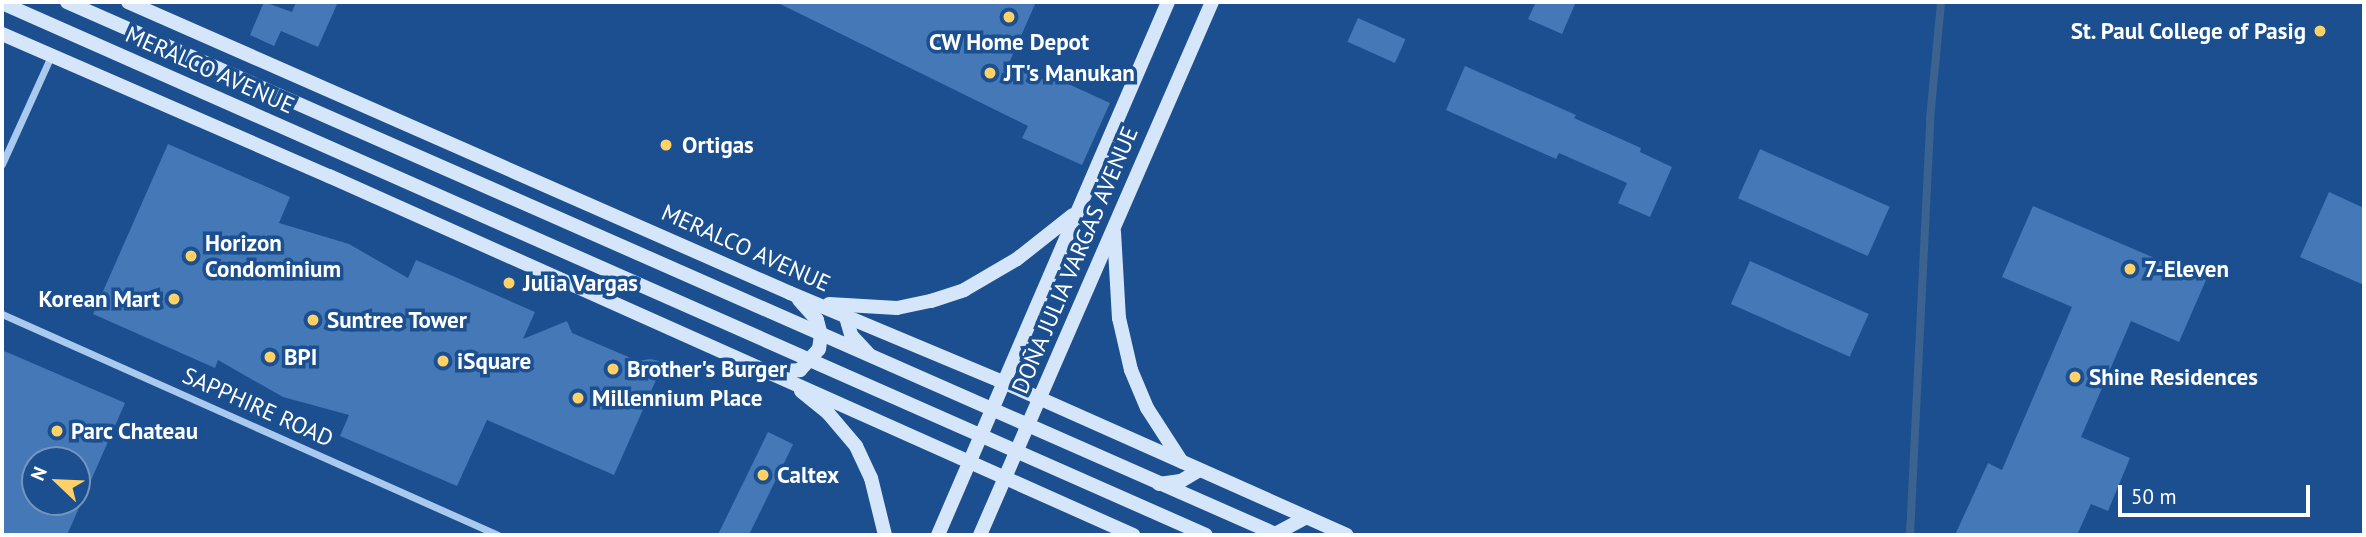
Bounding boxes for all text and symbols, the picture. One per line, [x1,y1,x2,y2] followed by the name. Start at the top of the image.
[1001,9,1017,25] marker: CW Home Depot
[2069,17,2306,45] place label: St. Paul College of Pasig
[121,20,299,120] street label: MERALCO AVENUE
[2312,23,2328,39] marker: St. Paul College of Pasig
[929,28,1089,56] place label: CW Home Depot
[1004,59,1135,87] place label: JT's Manukan
[982,65,998,81] marker: JT's Manukan
[1006,121,1144,399] street label: DOÑA JULIA VARGAS AVENUE
[682,131,754,159] place label: Ortigas
[656,135,676,155] marker: Ortigas
[657,198,835,298] street label: MERALCO AVENUE
[205,229,341,283] place label: Horizon Condominium
[183,248,199,264] marker: Horizon Condominium
[2144,255,2229,283] place label: 7-Eleven
[2122,261,2138,277] marker: 7-Eleven
[523,269,639,297] place label: Julia Vargas
[501,275,517,291] marker: Julia Vargas
[38,285,160,313] place label: Korean Mart
[166,291,182,307] marker: Korean Mart
[327,306,468,334] place label: Suntree Tower
[305,312,321,328] marker: Suntree Tower
[284,343,317,371] place label: BPI
[457,347,531,375] place label: iSquare
[262,349,278,365] marker: BPI
[435,353,451,369] marker: iSquare
[627,355,787,383] place label: Brother's Burger
[178,361,338,453] street label: SAPPHIRE ROAD
[605,361,621,377] marker: Brother's Burger
[2089,363,2258,391] place label: Shine Residences
[2067,369,2083,385] marker: Shine Residences
[592,384,762,412] place label: Millennium Place
[570,390,586,406] marker: Millennium Place
[71,417,199,445] place label: Parc Chateau
[49,423,65,439] marker: Parc Chateau
[21,446,91,516] north arrow
[777,461,839,489] place label: Caltex
[25,463,52,484] text: N
[755,467,771,483] marker: Caltex
[2121,470,2314,514] scale bar
[2131,483,2177,510] text: 50 m

